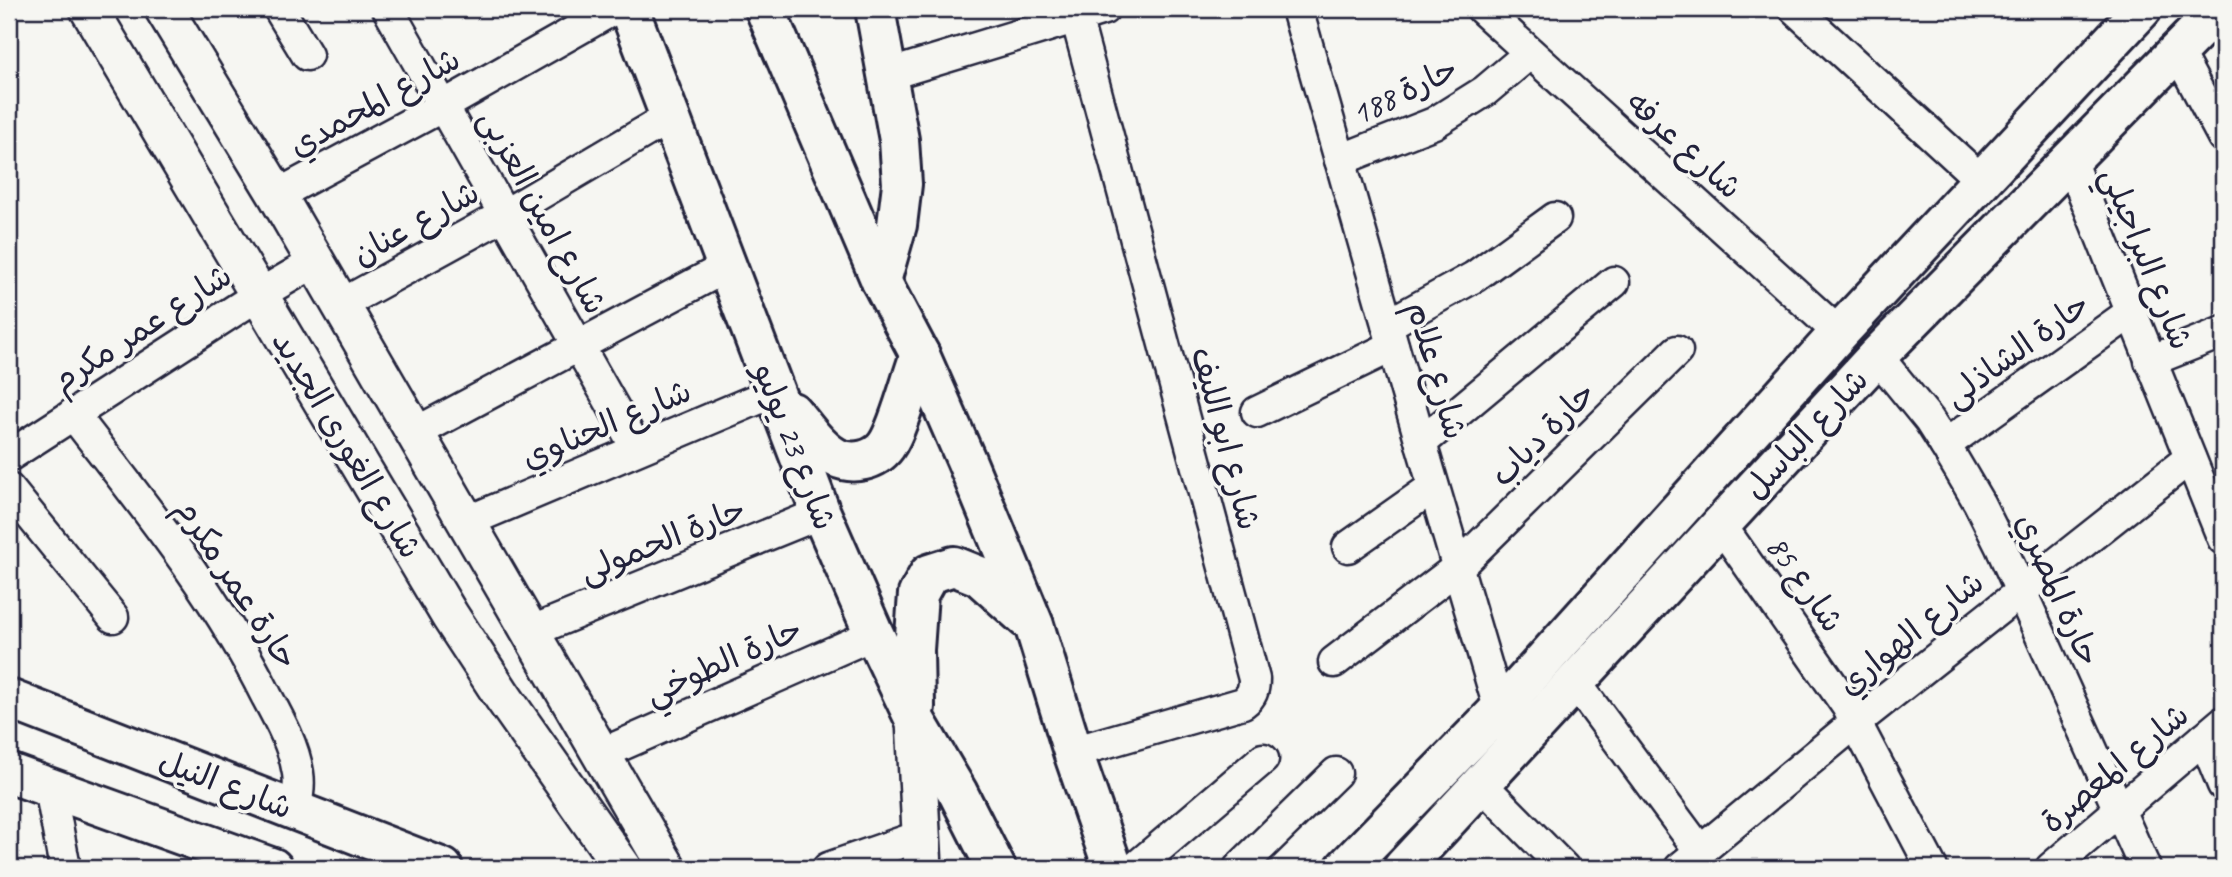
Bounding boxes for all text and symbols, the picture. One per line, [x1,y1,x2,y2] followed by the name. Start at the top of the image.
[282,38,468,168] street label: شارع المحمدي
[1344,47,1465,135] street label: حارة 188
[1616,82,1751,209] street label: شارع عرفه
[468,101,617,323] street label: شارع امين العزبى
[2084,161,2203,359] street label: شارع البراجيلي
[344,171,488,277] street label: شارع عنان
[43,254,242,405] street label: شارع عمر مكرم
[1935,283,2098,417] street label: حارة الشاذلى
[1394,297,1477,445] street label: شارع علام
[261,323,432,567] street label: شارع الغورى الجديد
[1180,342,1271,535] street label: شارع ابو الليف
[741,355,846,537] street label: شارع 23 يوليو
[1734,359,1879,510] street label: شارع الباسل
[515,369,698,480] street label: شارع الحناوي
[1481,372,1604,495] street label: حارة دياب
[573,488,752,592] street label: حارة الحمولى
[163,490,308,679] street label: حارة عمر مكرم
[2004,506,2110,673] street label: حارة المصري
[1755,527,1854,641] street label: شارع 85
[1829,561,1994,706] street label: شارع الهواري
[638,608,812,721] street label: حارة الطوخي
[2032,693,2199,844] street label: شارع المعصرة
[152,739,298,830] street label: شارع النيل

